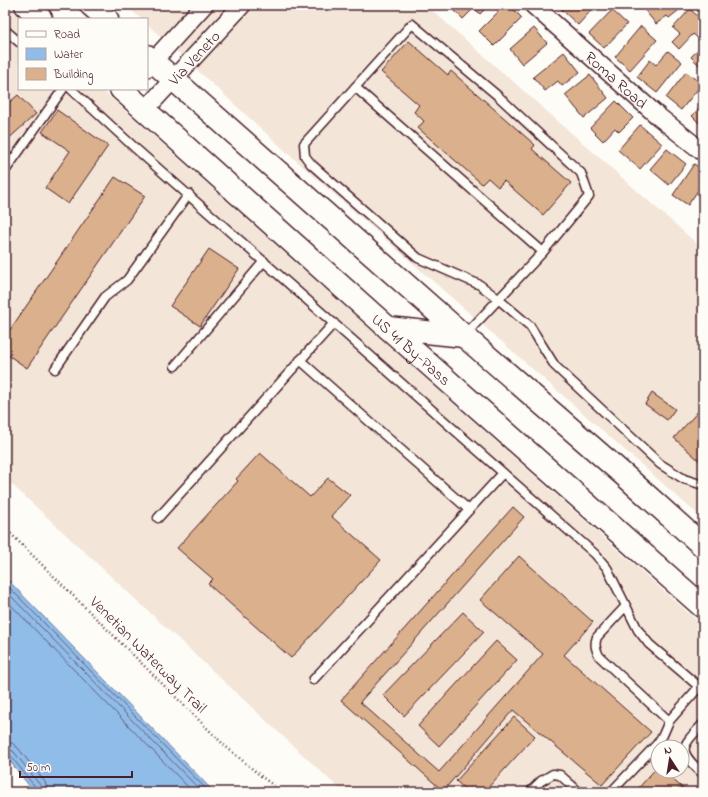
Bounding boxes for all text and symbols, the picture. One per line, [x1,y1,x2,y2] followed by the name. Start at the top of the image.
[18,18,148,90] legend
[54,26,80,44] text: Road
[163,26,227,92] street label: Via Veneto
[54,46,83,64] text: Water
[579,46,652,115] street label: Roma Road
[53,66,93,85] text: Building
[365,309,455,392] street label: US 41 By-Pass
[83,591,212,720] street label: Venetian Waterway Trail
[650,739,690,779] north arrow
[663,742,673,759] text: N
[20,753,132,779] scale bar
[26,759,50,777] text: 50 m

